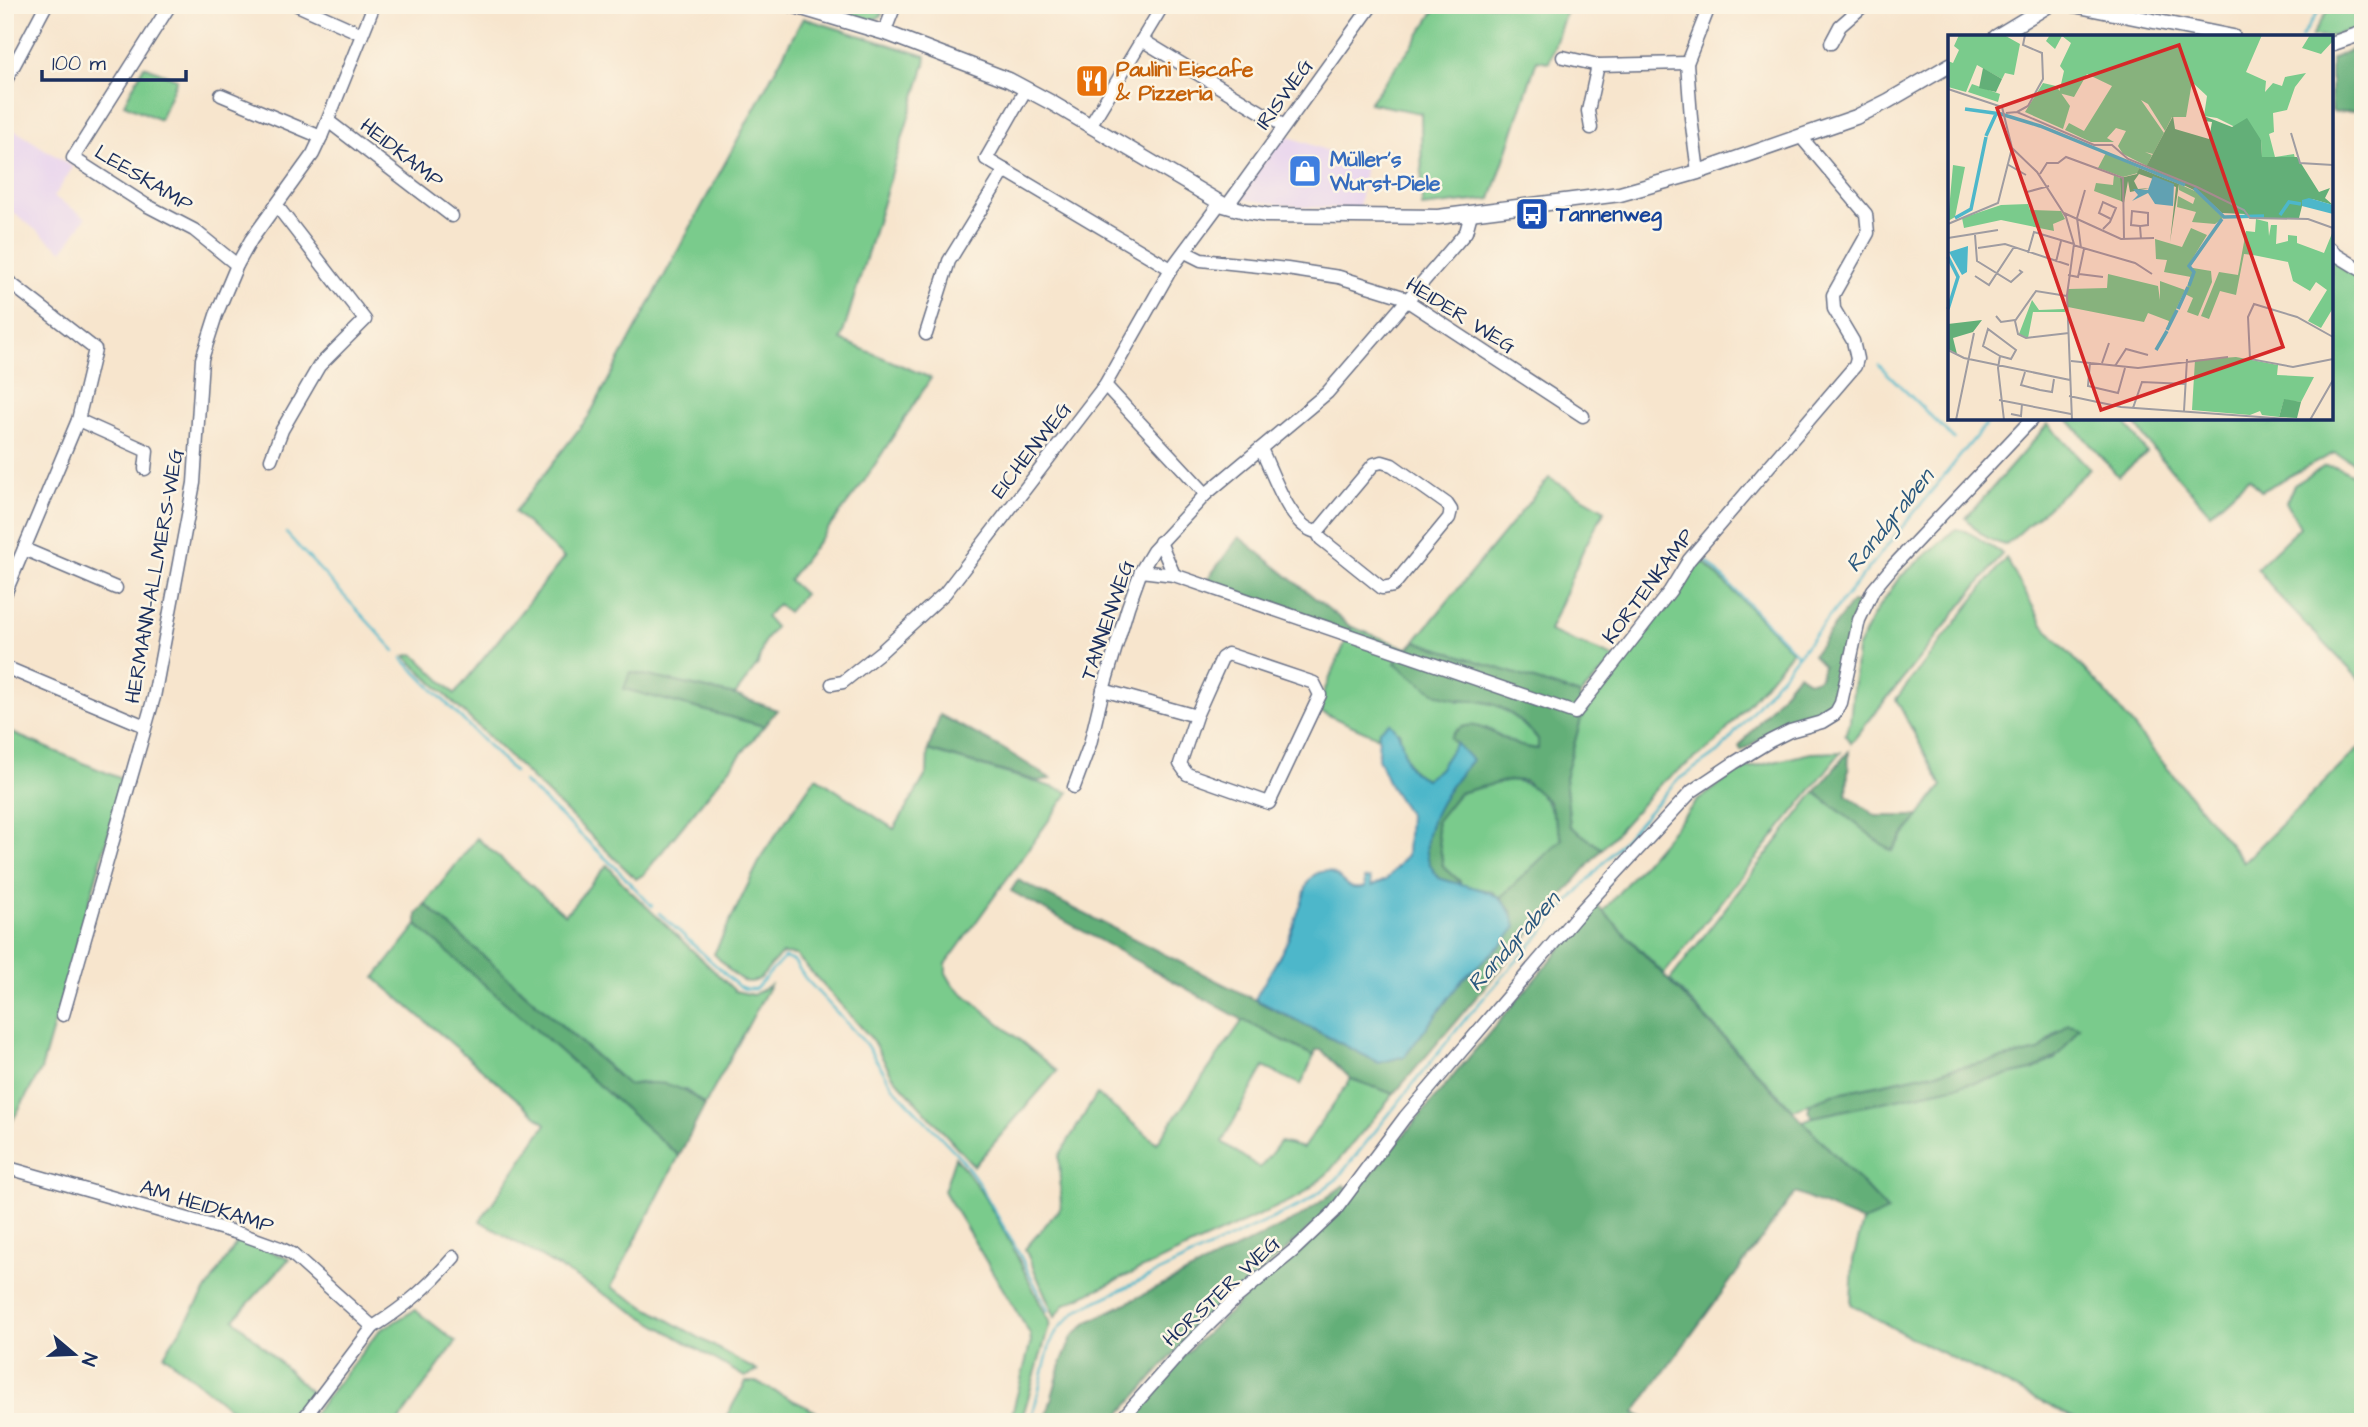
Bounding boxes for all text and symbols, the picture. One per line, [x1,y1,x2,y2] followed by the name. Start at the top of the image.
[1948,35,2333,420] inset map
[42,38,186,82] scale bar
[52,49,107,78] text: 100 m
[1249,52,1320,136] street label: IRISWEG
[1115,55,1254,108] place label: Paulini Eiscafe & Pizzeria
[1073,62,1111,100] restaurant icon: Paulini Eiscafe & Pizzeria
[354,112,450,196] street label: HEIDKAMP
[89,138,199,219] street label: LEESKAMP
[1329,145,1441,198] place label: Müller's Wurst-Diele
[1286,152,1324,190] shop icon: Müller's Wurst-Diele
[1513,195,1551,233] bus stop icon: Tannenweg
[1555,200,1662,231] place label: Tannenweg
[1400,270,1522,361] street label: HEIDER WEG
[984,396,1079,505] street label: EICHENWEG
[118,446,191,706] street label: HERMANN-ALLMERS-WEG
[1838,460,1944,580] water label: Randgraben
[1595,522,1702,650] street label: KORTENKAMP
[1073,556,1142,684] street label: TANNENWEG
[1460,883,1570,999] water label: Randgraben
[137,1172,278,1241] street label: AM HEIDKAMP
[1156,1229,1287,1353] street label: HORSTER WEG
[38,1318,108,1388] north arrow
[74,1349,103,1369] text: N

